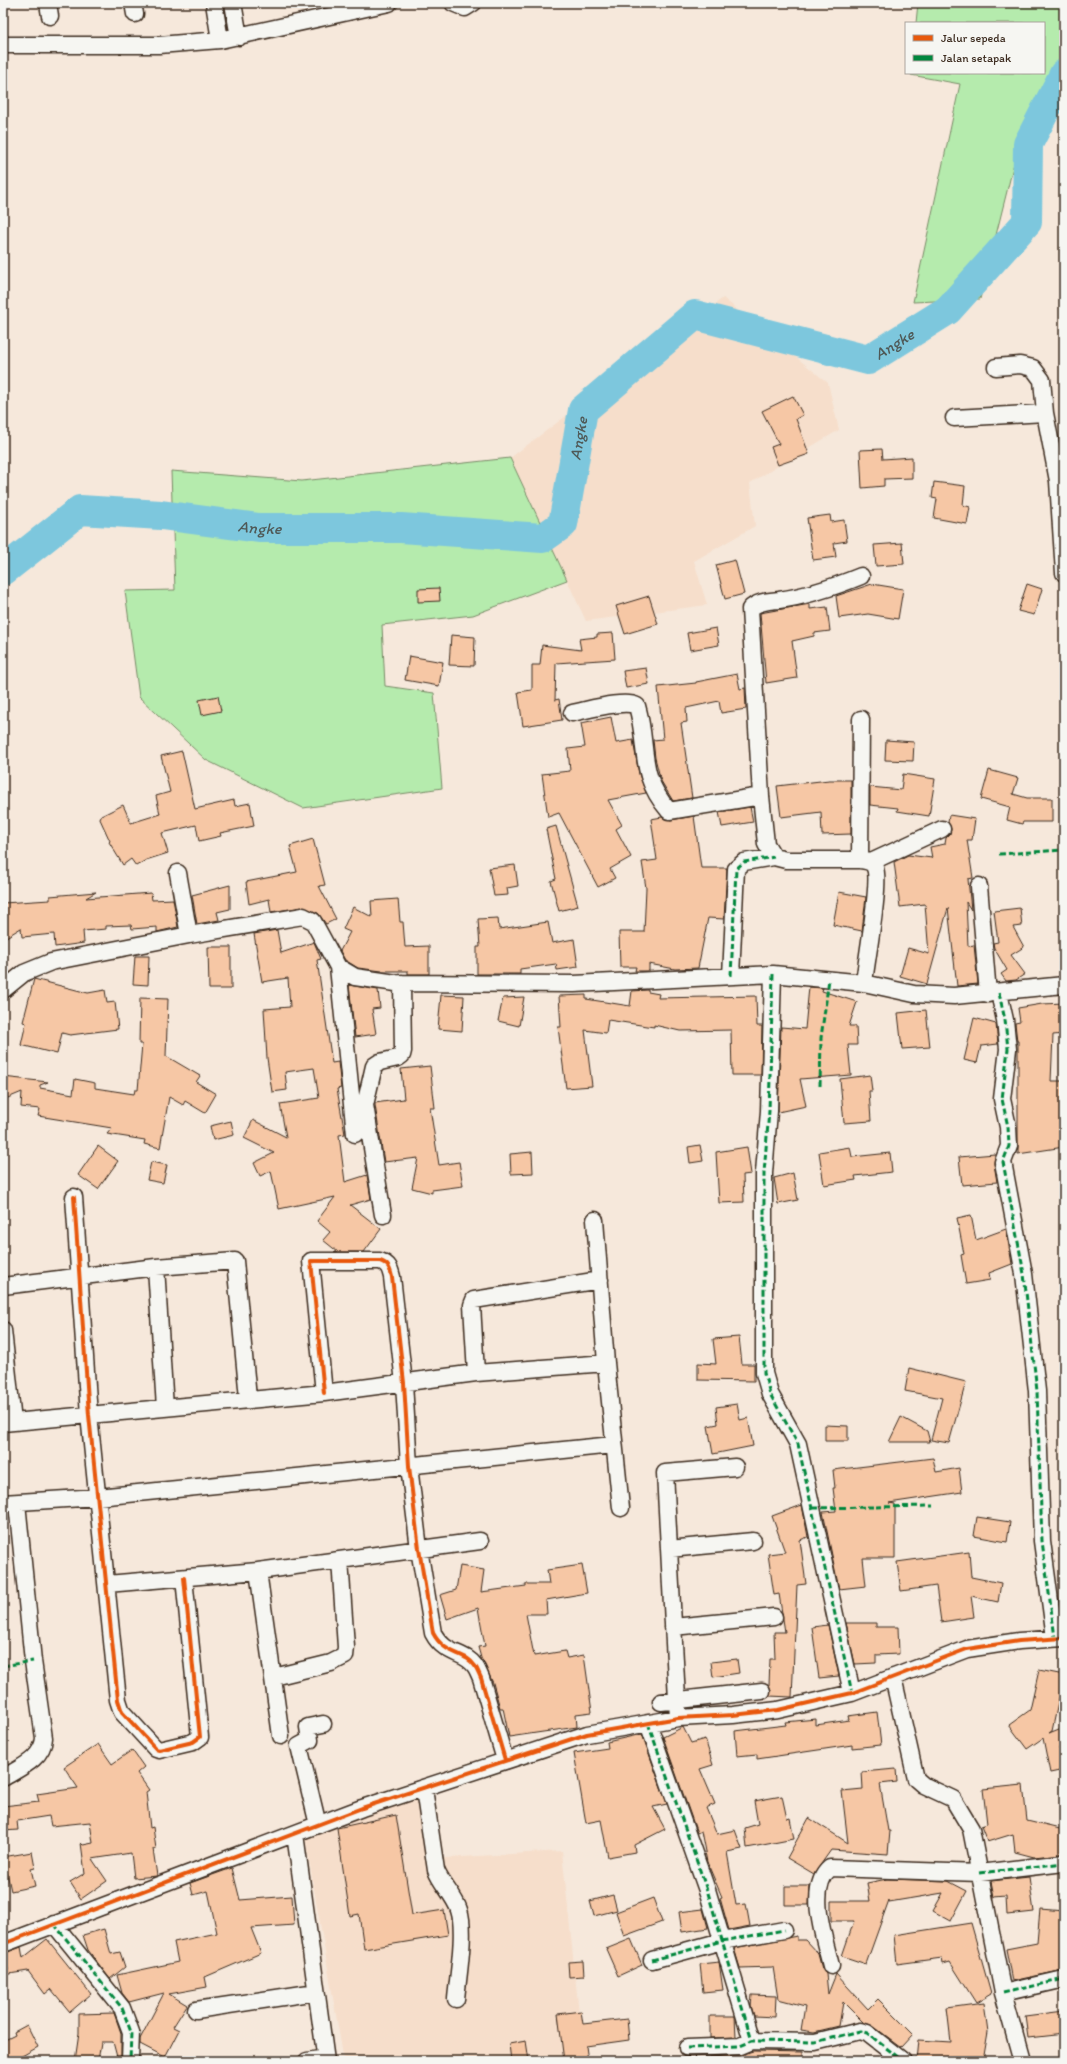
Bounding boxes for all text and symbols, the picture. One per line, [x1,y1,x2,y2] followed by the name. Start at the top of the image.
[905,22,1045,74] legend
[941,31,1006,45] text: Jalur sepeda
[941,51,1012,65] text: Jalan setapak
[871,324,919,363] water label: Angke
[565,414,591,461] water label: Angke
[237,516,283,538] water label: Angke

